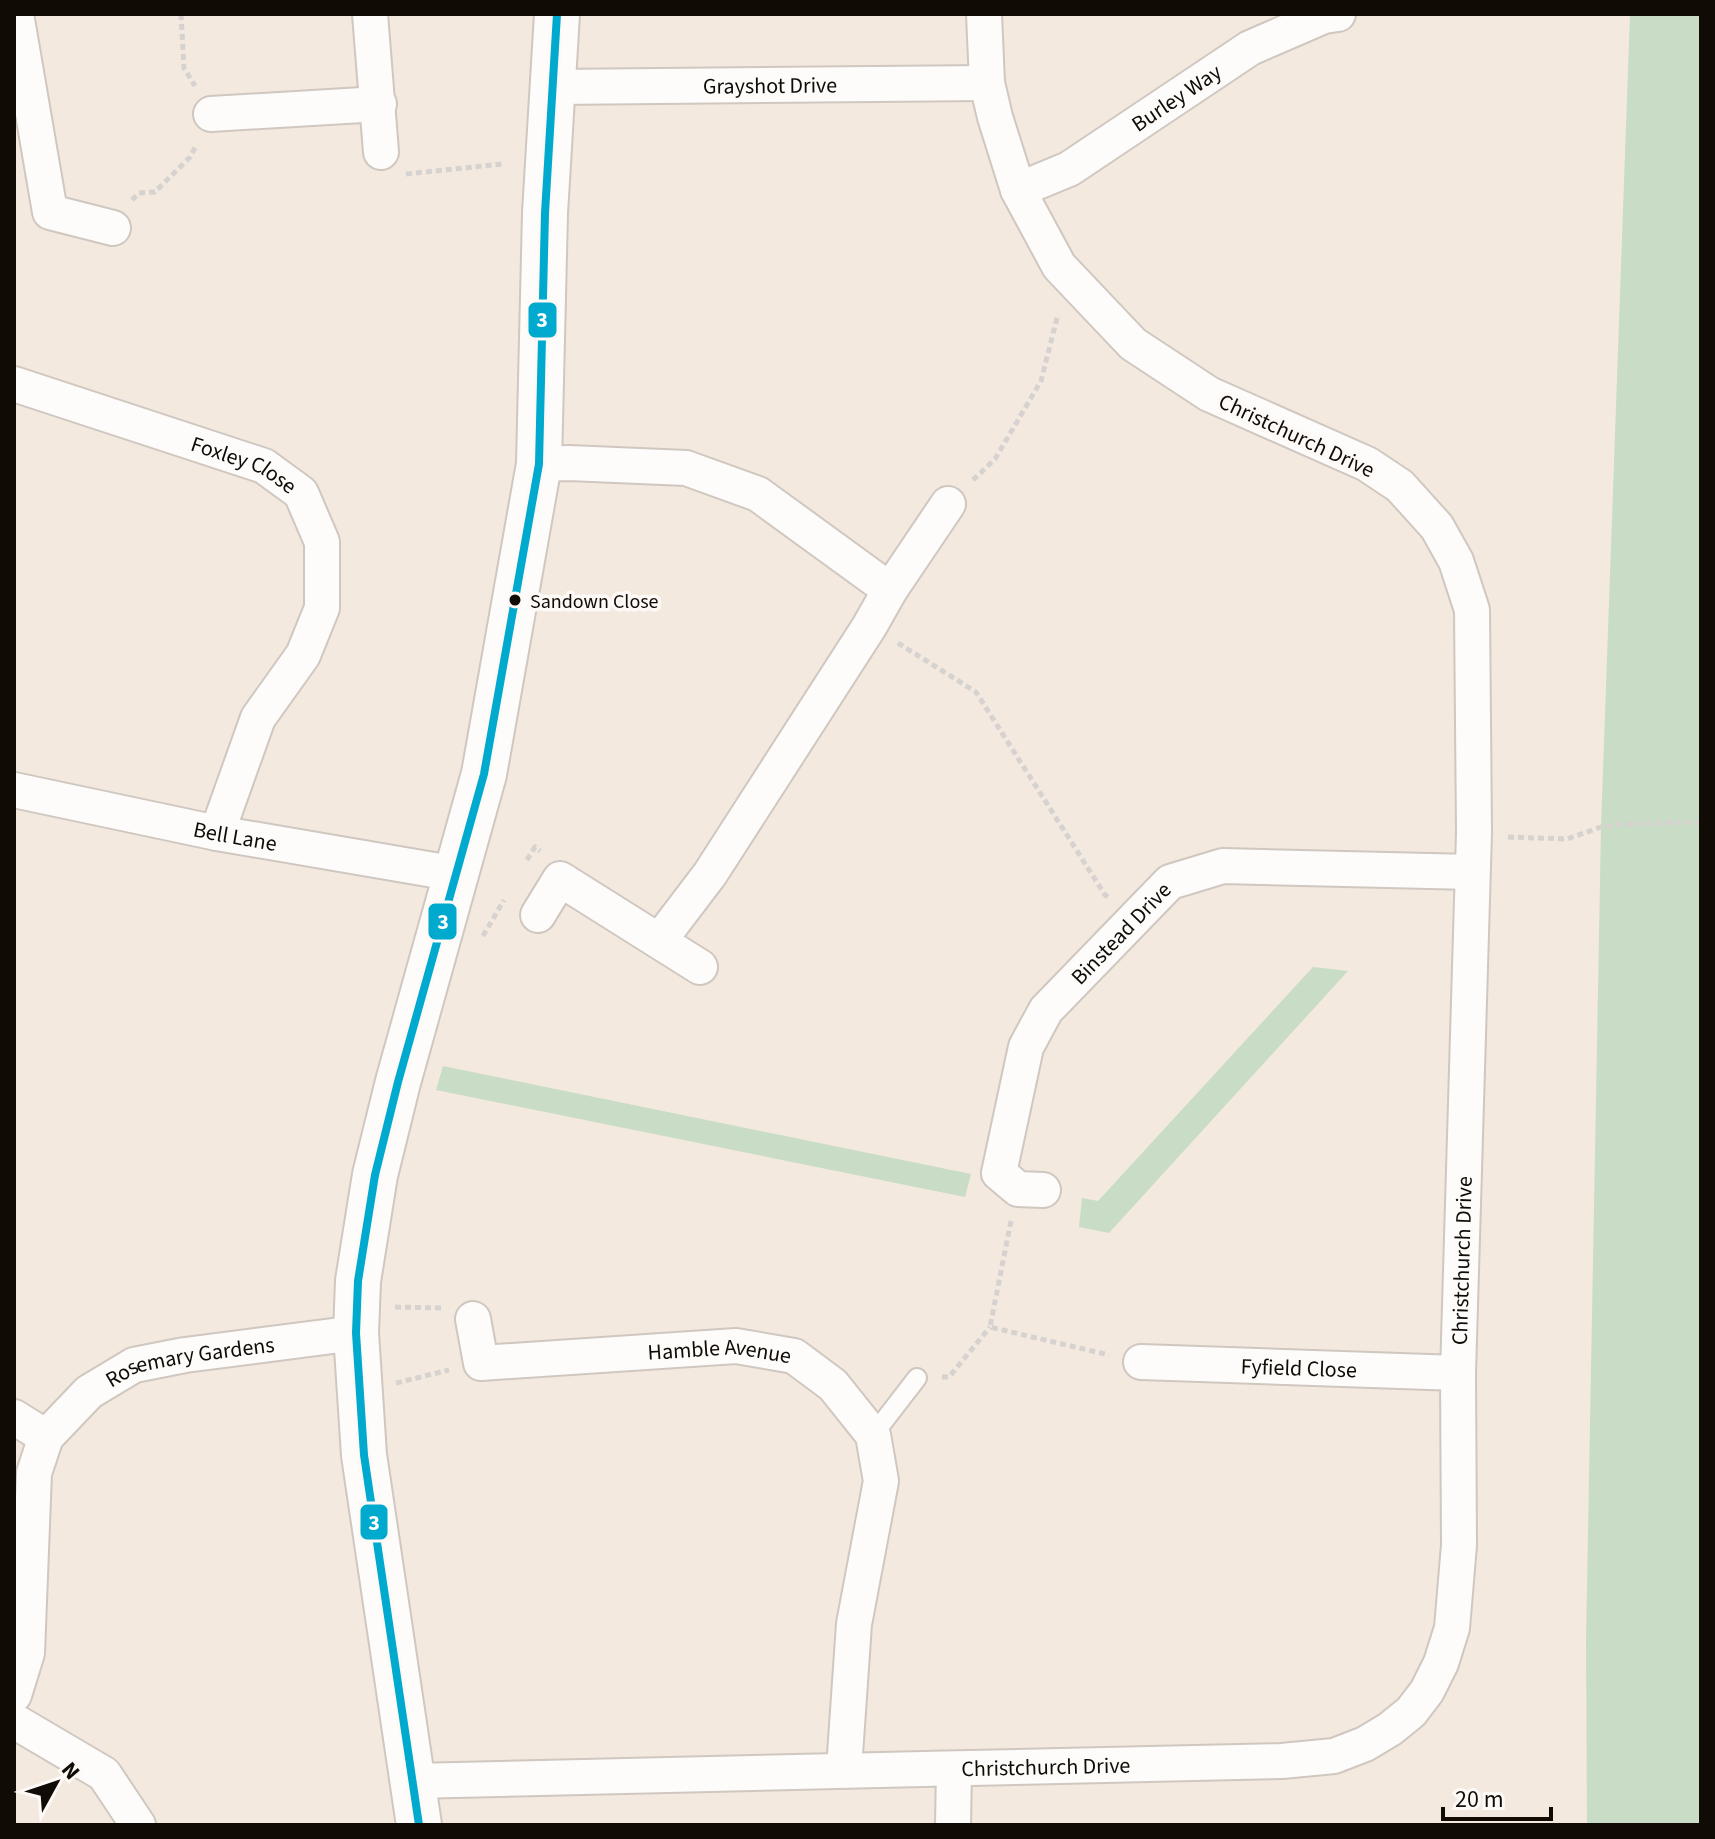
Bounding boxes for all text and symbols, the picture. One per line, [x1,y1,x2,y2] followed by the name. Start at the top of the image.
[1125,56,1229,140] street label: Burley Way
[703,69,837,103] street label: Grayshot Drive
[527,301,558,339] line badge: 3
[536,304,548,336] text: 3
[1213,386,1380,486] street label: Christchurch Drive
[187,428,303,502] street label: Foxley Close
[530,588,659,616] place label: Sandown Close
[507,592,523,608] marker: Sandown Close
[190,813,279,860] street label: Bell Lane
[1064,875,1179,992] street label: Binstead Drive
[427,902,458,941] line badge: 3
[437,906,449,938] text: 3
[1444,1176,1481,1346] street label: Christchurch Drive
[99,1329,276,1396] street label: Rosemary Gardens
[647,1331,794,1372] street label: Hamble Avenue
[1240,1350,1357,1386] street label: Fyfield Close
[359,1503,389,1541] line badge: 3
[368,1507,380,1539] text: 3
[16,1743,96,1823] north arrow
[961,1750,1131,1785] street label: Christchurch Drive
[54,1755,88,1787] text: N
[1443,1771,1551,1821] scale bar
[1455,1782,1504,1817] text: 20 m

